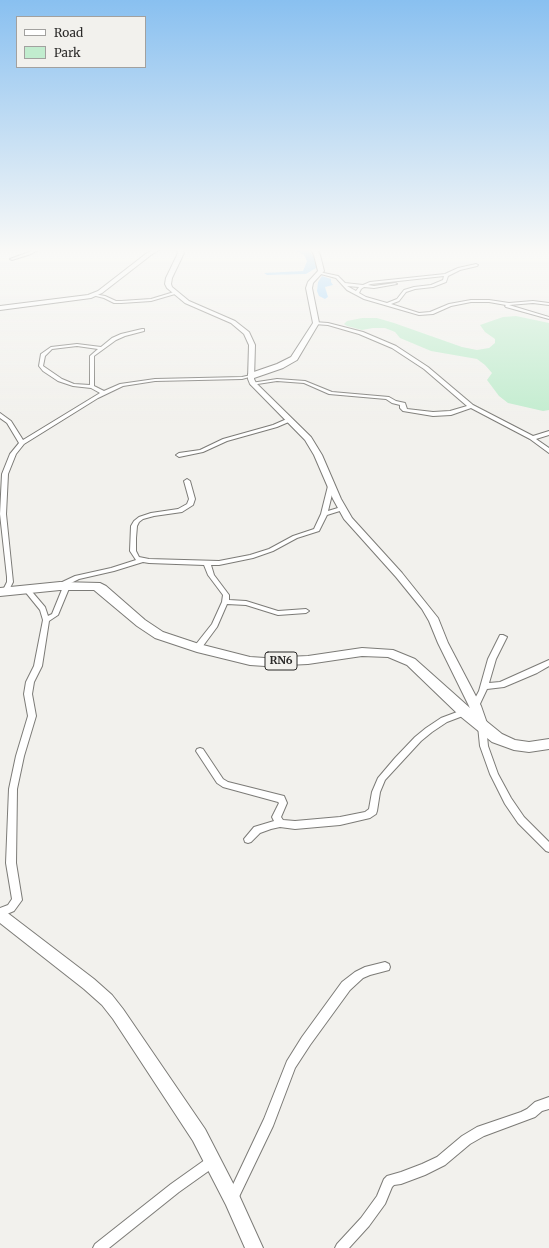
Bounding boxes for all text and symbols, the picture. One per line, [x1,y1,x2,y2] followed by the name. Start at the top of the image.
[16,16,146,68] legend
[54,25,83,40] text: Road
[54,45,81,60] text: Park
[265,652,297,670] road number: RN6

